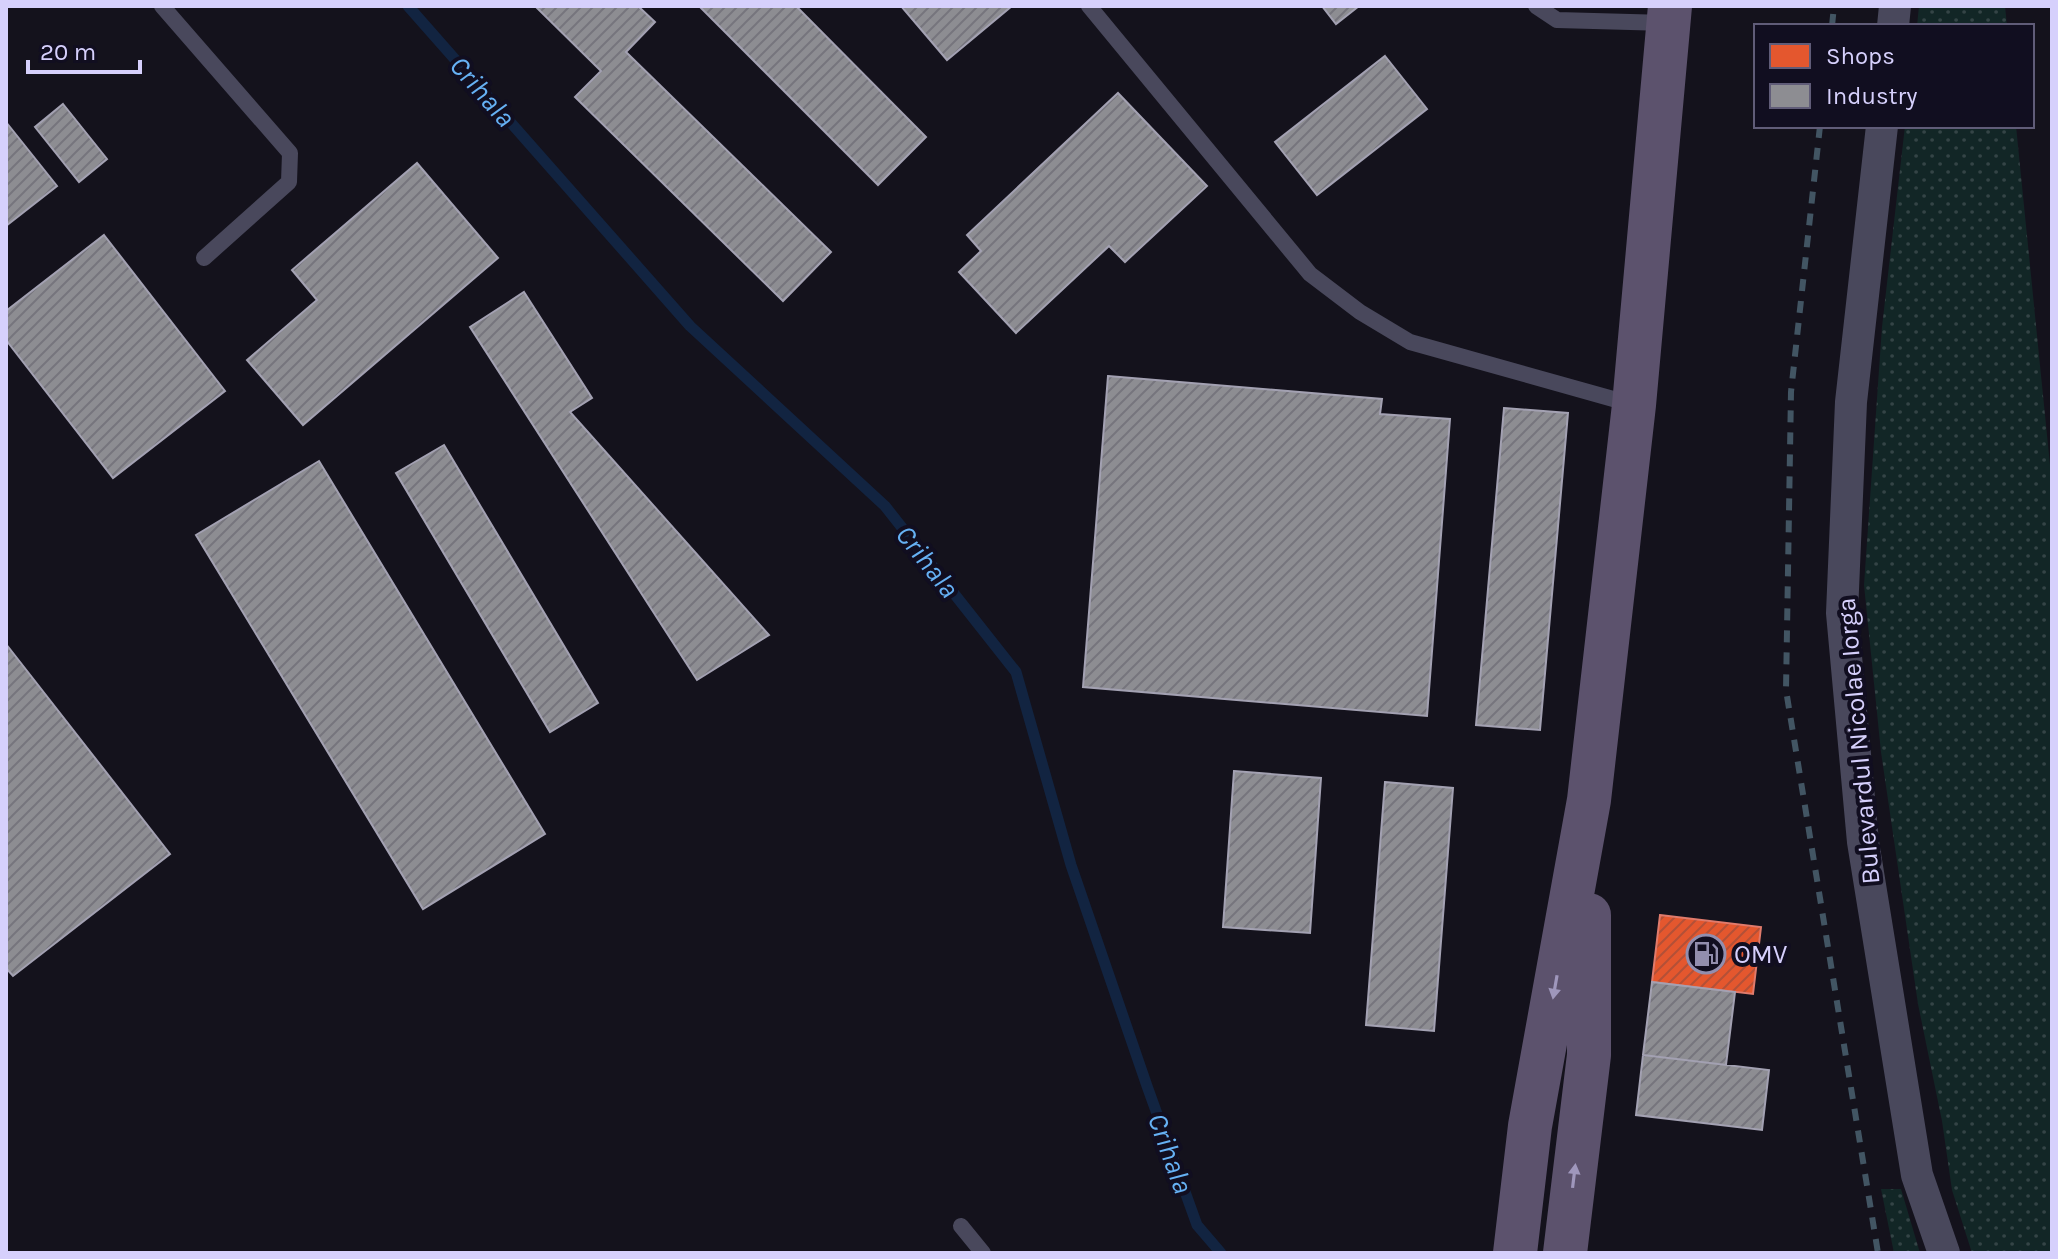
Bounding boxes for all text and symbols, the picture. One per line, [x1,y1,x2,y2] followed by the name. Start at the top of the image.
[28,24,140,74] scale bar
[1754,24,2034,128] legend
[40,38,96,66] text: 20 m
[1826,42,1895,70] text: Shops
[443,49,522,134] water label: Crihala
[1826,82,1917,110] text: Industry
[889,518,966,604] water label: Crihala
[1831,596,1886,886] street label: Bulevardul Nicolae Iorga
[1685,933,1727,975] fuel station icon: OMV
[1734,939,1788,970] place label: OMV
[1549,975,1561,1000] one-way arrow
[1141,1108,1200,1198] water label: Crihala
[1568,1163,1581,1188] one-way arrow

